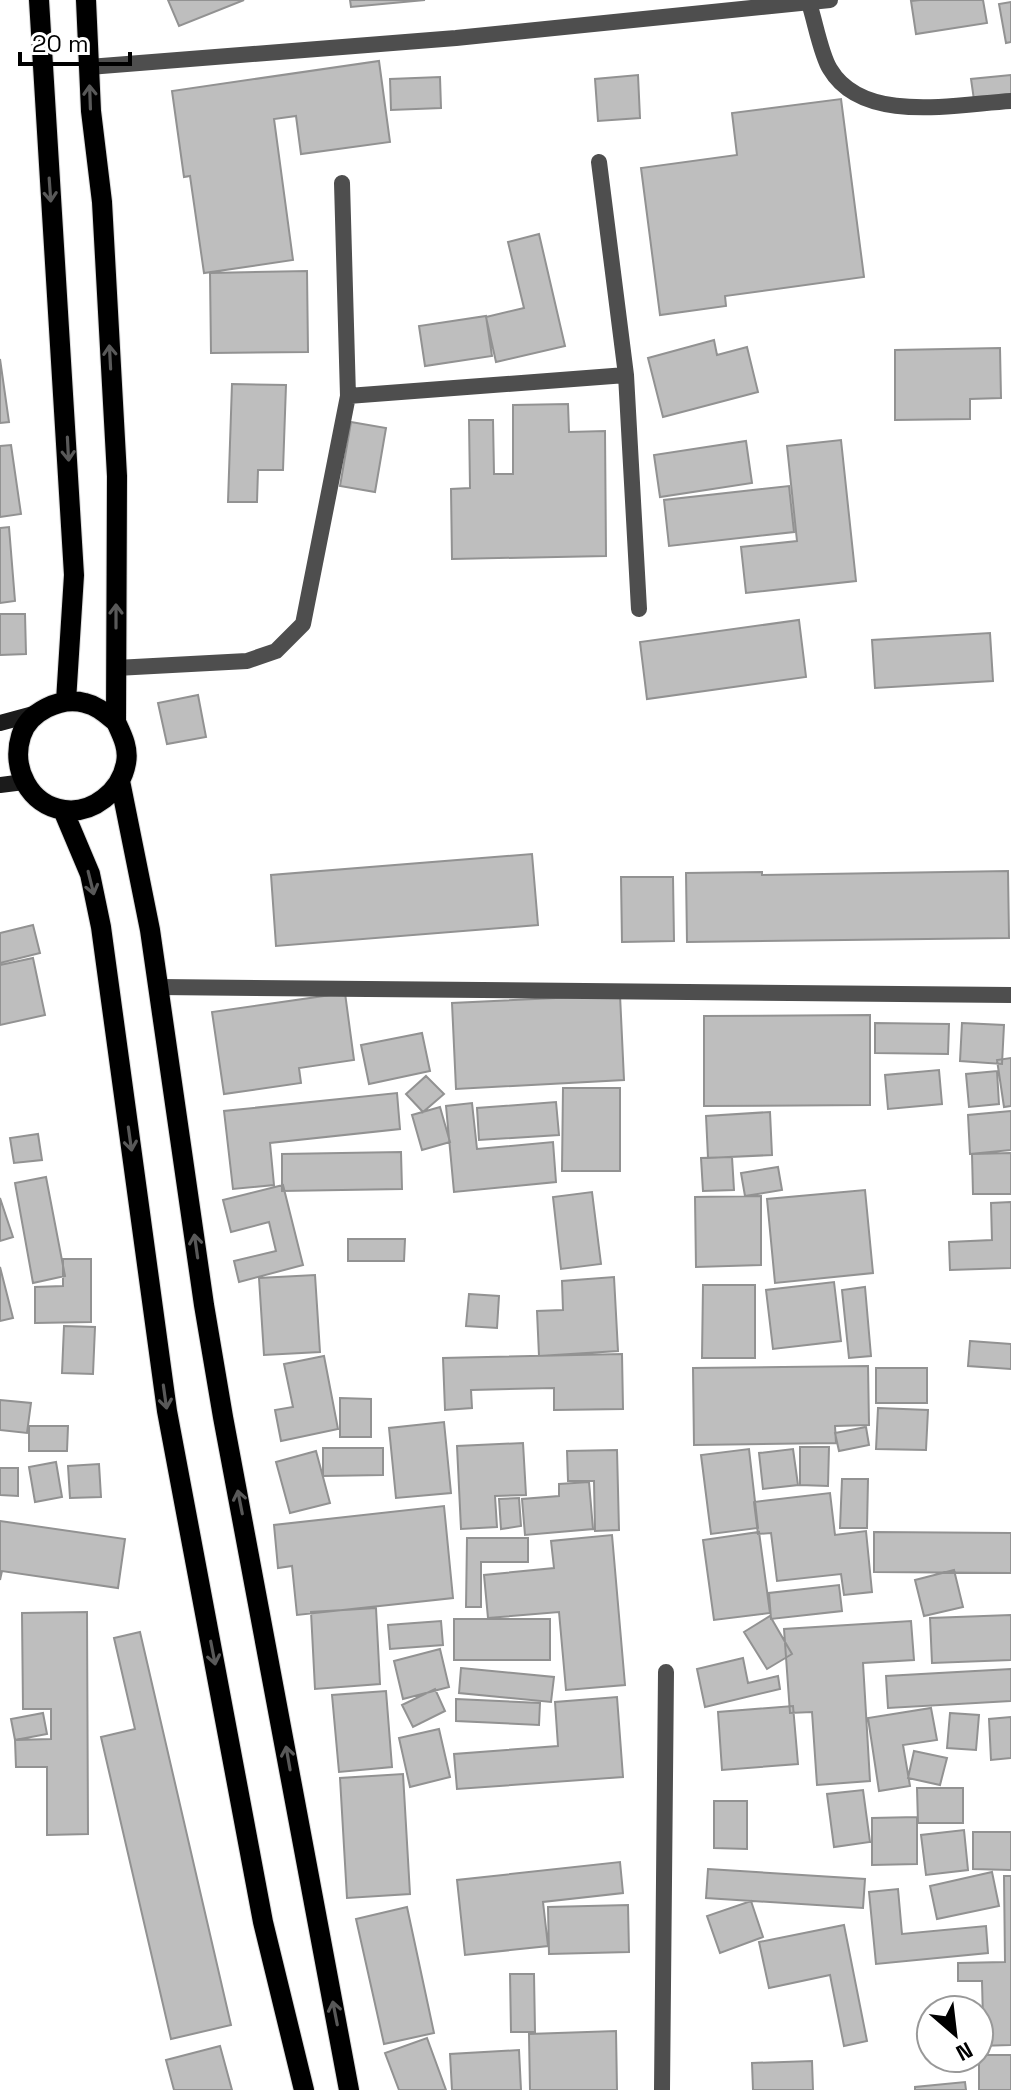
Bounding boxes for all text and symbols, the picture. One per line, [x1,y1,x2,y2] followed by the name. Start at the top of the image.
[20,16,130,66] scale bar
[32,28,89,59] text: 20 m
[83,84,98,111] one-way arrow
[43,176,58,203] one-way arrow
[103,344,118,370] one-way arrow
[61,435,76,462] one-way arrow
[108,603,124,630] one-way arrow
[84,869,99,895] one-way arrow
[123,1126,138,1152] one-way arrow
[188,1234,203,1259] one-way arrow
[158,1383,173,1410] one-way arrow
[231,1490,246,1515] one-way arrow
[206,1639,221,1665] one-way arrow
[279,1745,294,1771] one-way arrow
[915,1994,995,2074] north arrow
[326,2001,341,2027] one-way arrow
[951,2036,977,2067] text: N

